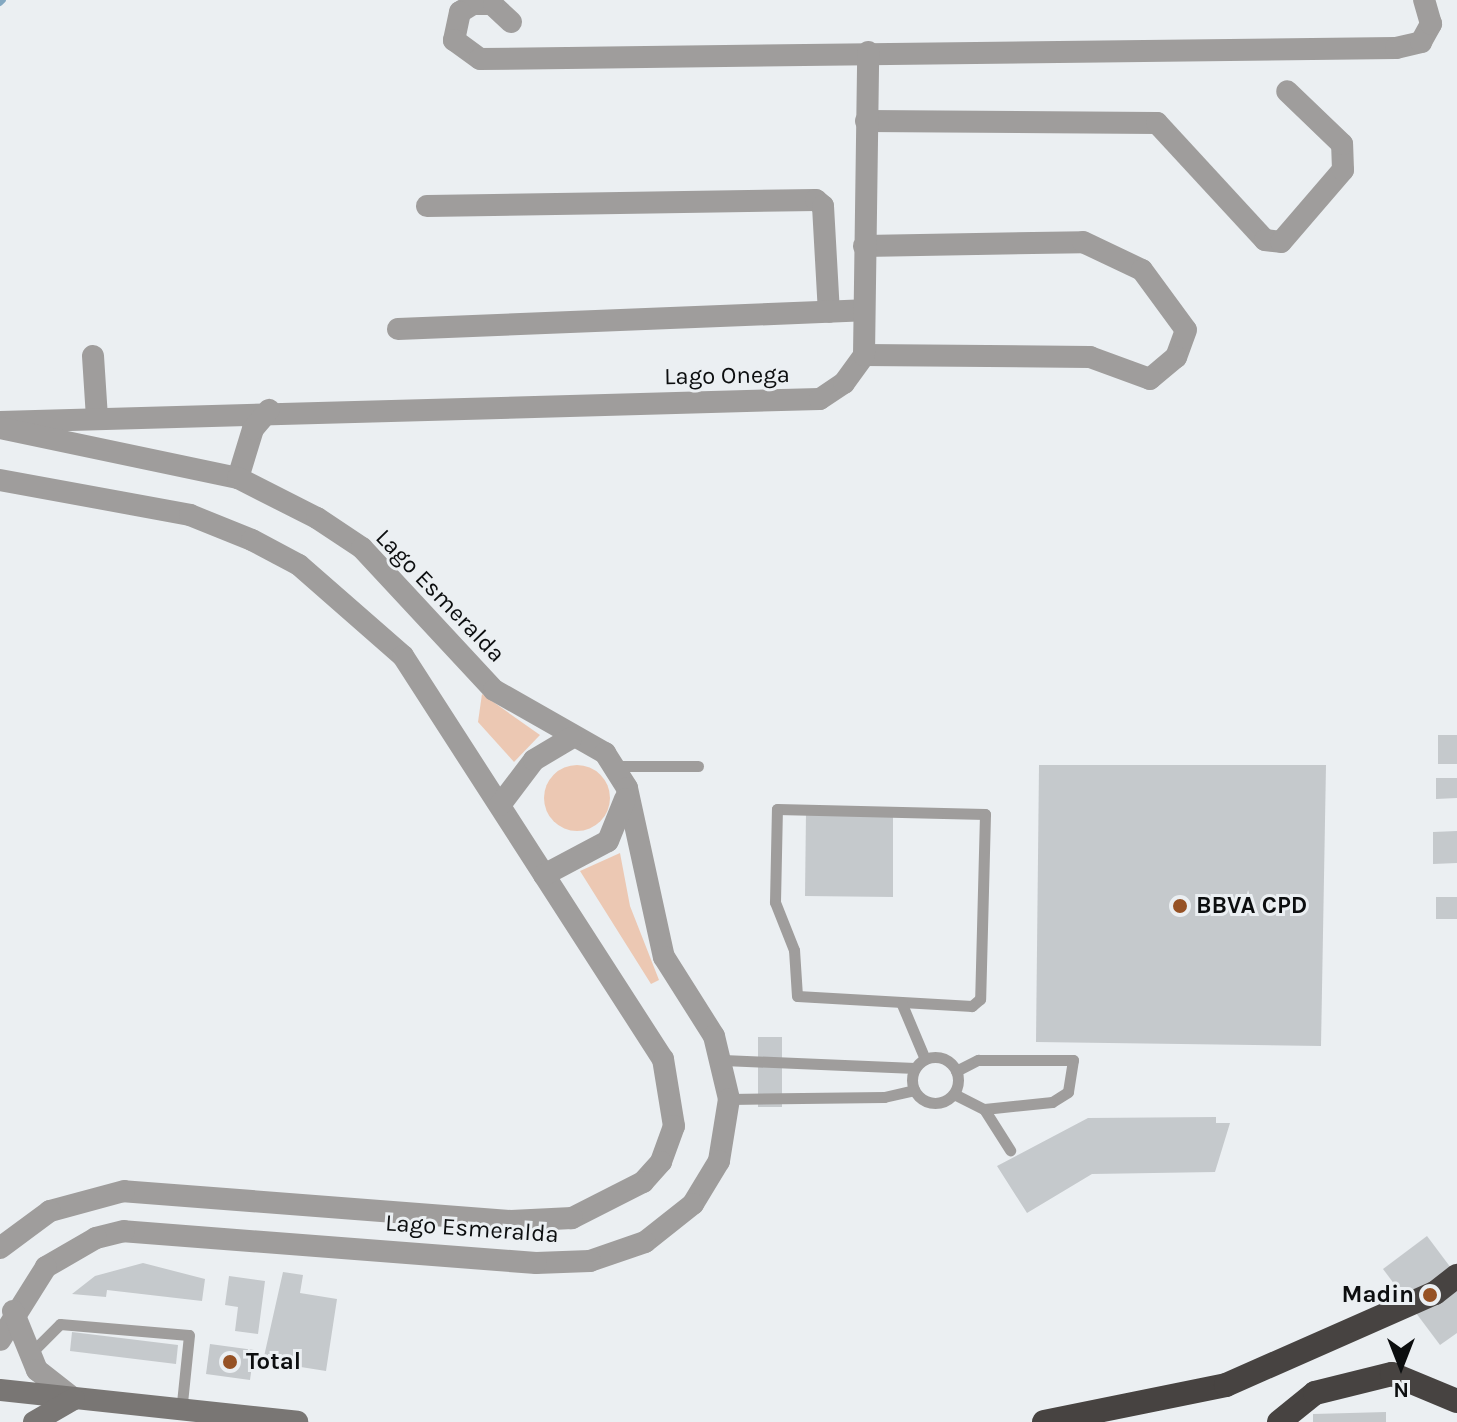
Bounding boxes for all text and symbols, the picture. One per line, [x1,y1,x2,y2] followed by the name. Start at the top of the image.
[664,361,790,391] street label: Lago Onega
[369,524,511,668] street label: Lago Esmeralda
[1196,892,1307,920] place label: BBVA CPD
[1171,897,1189,915] marker: BBVA CPD
[384,1209,560,1249] street label: Lago Esmeralda
[1341,1281,1414,1309] place label: Madin
[1421,1286,1439,1304] marker: Madin
[1361,1326,1441,1406] north arrow
[246,1348,301,1376] place label: Total
[221,1353,239,1371] marker: Total
[1393,1377,1409,1403] text: N

